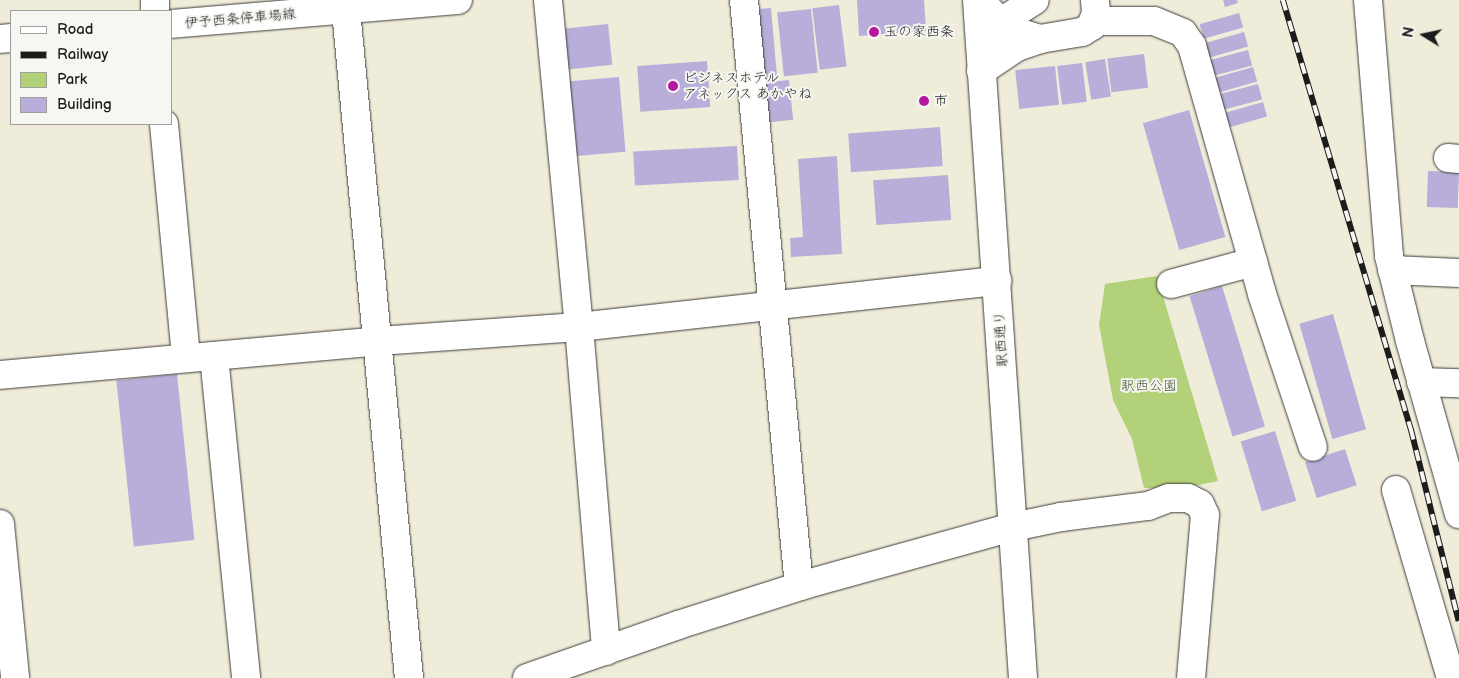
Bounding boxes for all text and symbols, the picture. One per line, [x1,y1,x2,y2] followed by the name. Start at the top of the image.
[183,6,297,32] street label: 伊予西条停車場線
[10,10,172,125] legend
[1399,10,1449,60] north arrow
[57,20,93,39] text: Road
[884,24,954,40] place label: 玉の家西条
[868,26,880,38] marker: 玉の家西条
[1399,26,1418,39] text: N
[57,45,108,64] text: Railway
[57,70,87,89] text: Park
[683,70,813,102] place label: ビジネスホテル アネックス あかやね
[667,80,679,92] marker: ビジネスホテル アネックス あかやね
[934,93,948,109] place label: 市
[57,95,112,114] text: Building
[918,95,930,107] marker: 市
[991,310,1011,368] street label: 駅西通り
[1121,378,1177,394] park label: 駅西公園

